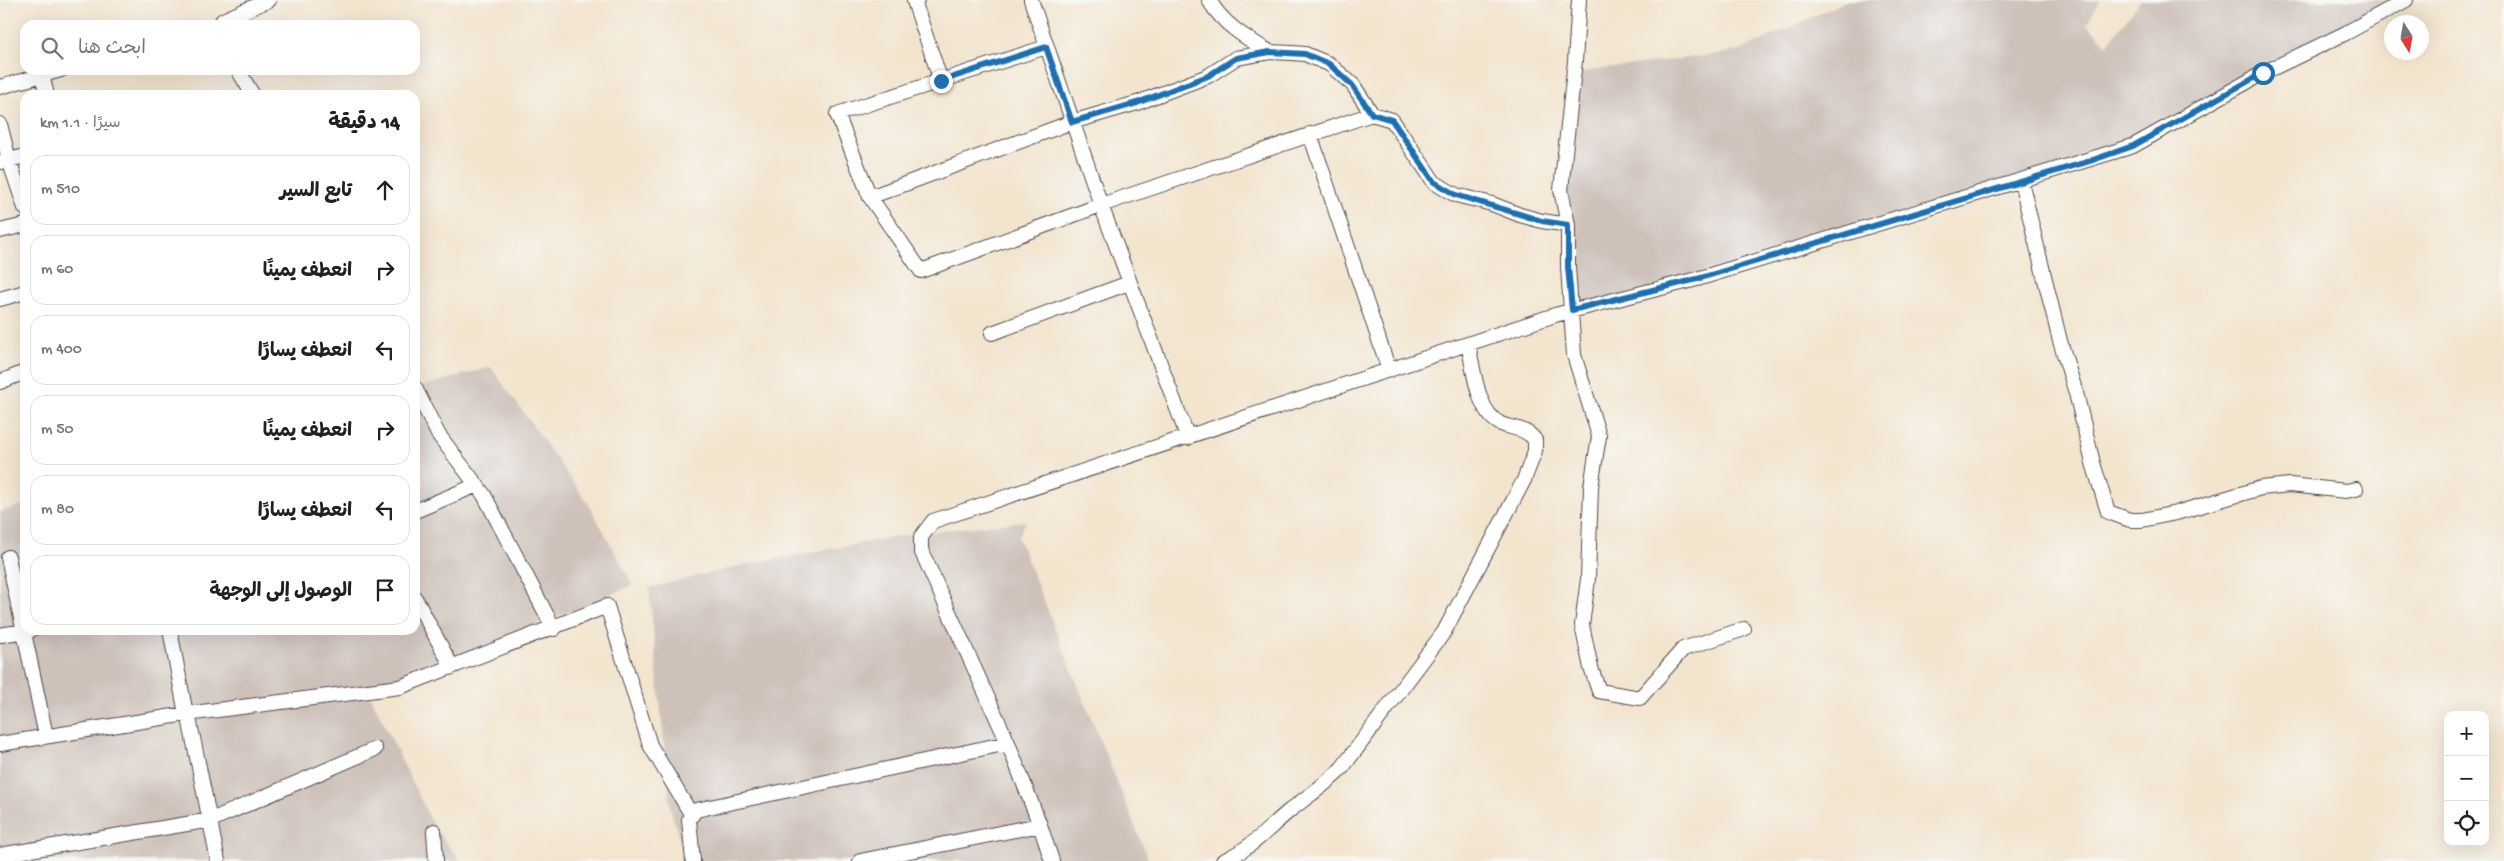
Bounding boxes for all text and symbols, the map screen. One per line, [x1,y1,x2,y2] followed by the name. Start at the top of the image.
[2384,15,2429,60] north arrow
[20,20,420,75] search box
[38,34,66,62] icon: search
[78,38,146,61] text: ابحث هنا
[2252,62,2275,85] route start
[930,70,953,93] route end
[328,112,400,137] text: 14 دقيقة
[40,115,121,134] text: سيرًا · 1.1 km
[371,176,399,204] icon: ahead
[41,181,80,200] text: 510 m
[280,181,352,204] text: تابع السير
[371,256,399,284] icon: right
[41,261,73,280] text: 60 m
[263,261,352,284] text: انعطف يمينًا
[371,336,399,364] icon: left
[41,341,82,360] text: 400 m
[258,341,352,364] text: انعطف يسارًا
[371,416,399,444] icon: right
[41,421,74,440] text: 50 m
[263,421,352,444] text: انعطف يمينًا
[371,496,399,524] icon: left
[41,501,74,520] text: 80 m
[258,501,352,524] text: انعطف يسارًا
[371,576,399,604] icon: arrive
[209,581,352,604] text: الوصول إلى الوجهة
[2444,711,2489,846] map controls
[2444,711,2489,756] button: +
[2444,756,2489,801] button: −
[2444,801,2489,846] button: locate

